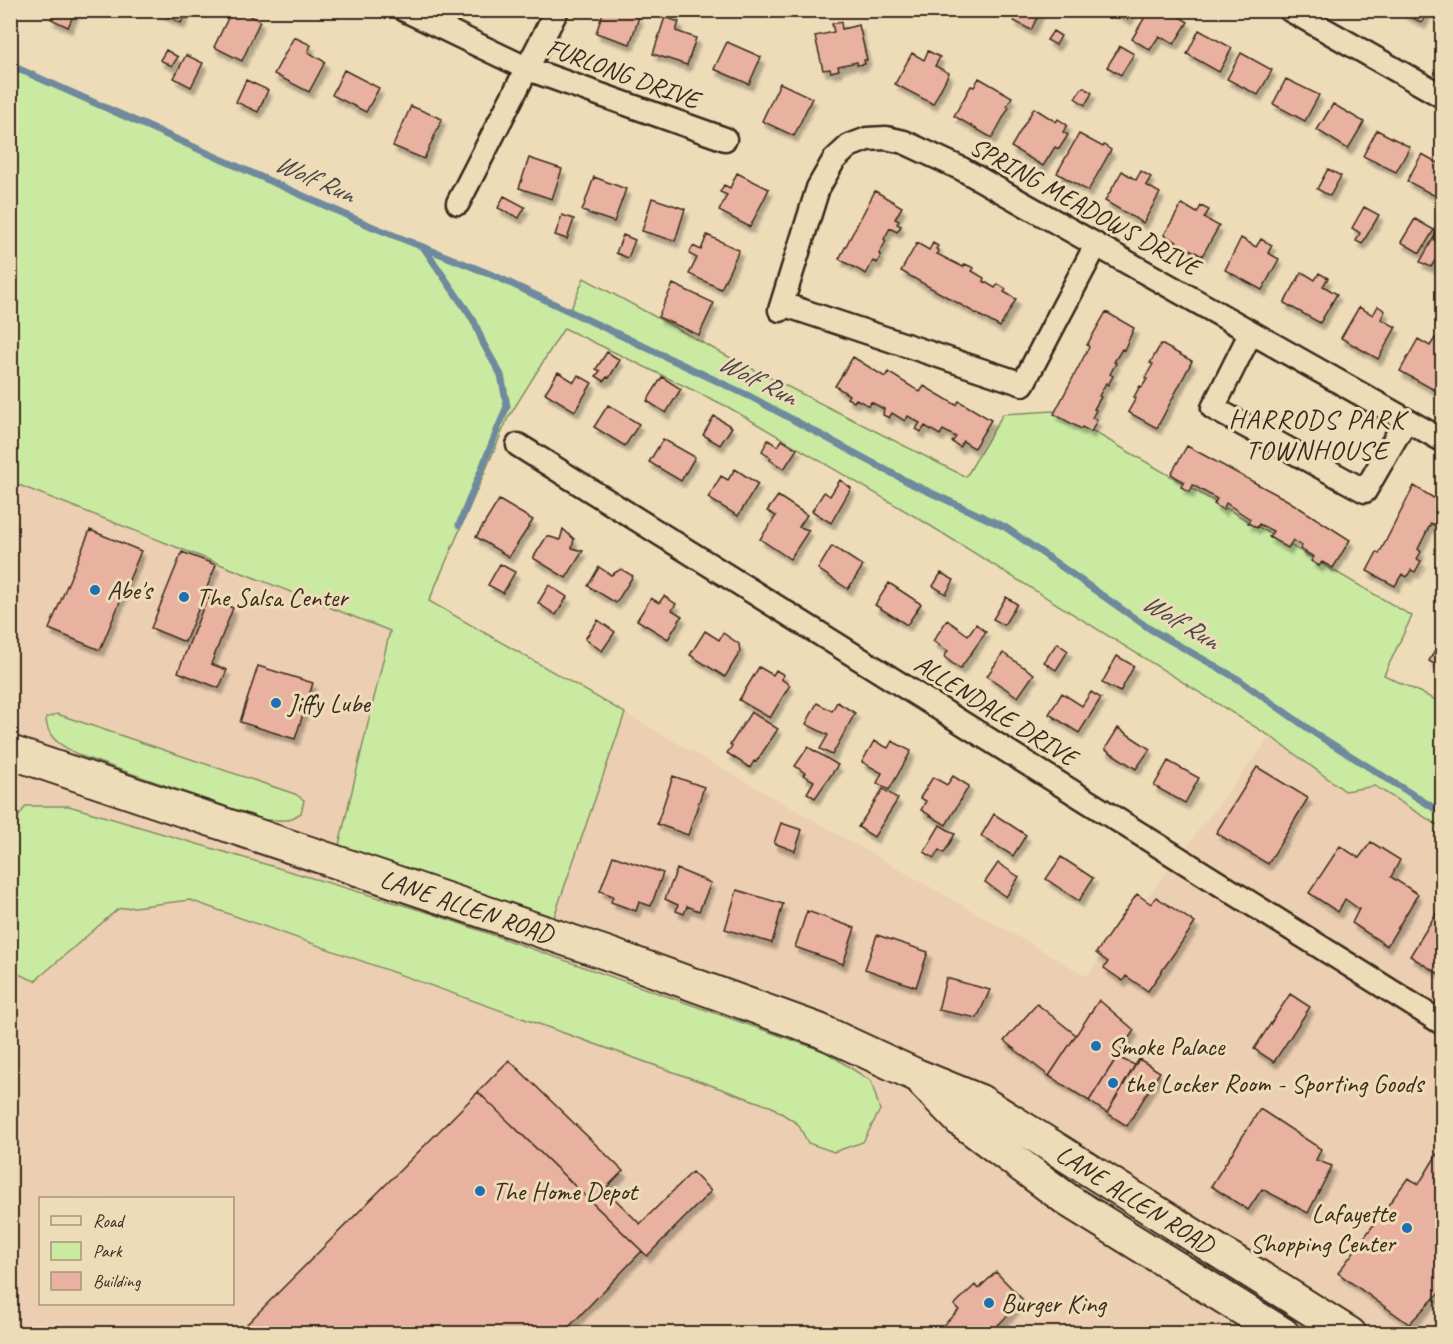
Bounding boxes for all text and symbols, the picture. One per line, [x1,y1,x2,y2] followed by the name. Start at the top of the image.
[542,31,707,117] street label: FURLONG DRIVE
[964,130,1209,285] street label: SPRING MEADOWS DRIVE
[270,145,363,212] water label: Wolf Run
[713,345,805,414] water label: Wolf Run
[1229,402,1409,467] district label: HARRODS PARK TOWNHOUSE
[107,574,154,607] place label: Abe's
[196,581,350,614] place label: The Salsa Center
[88,583,102,597] marker: Abe's
[1136,585,1228,659] water label: Wolf Run
[177,590,191,604] marker: The Salsa Center
[908,647,1086,776] street label: ALLENDALE DRIVE
[286,687,371,720] place label: Jiffy Lube
[269,696,283,710] marker: Jiffy Lube
[376,862,559,952] street label: LANE ALLEN ROAD
[1108,1030,1226,1063] place label: Smoke Palace
[1089,1039,1103,1053] marker: Smoke Palace
[1125,1067,1425,1100] place label: the Locker Room - Sporting Goods
[1106,1076,1120,1090] marker: the Locker Room - Sporting Goods
[1050,1137,1222,1262] street label: LANE ALLEN ROAD
[492,1175,639,1208] place label: The Home Depot
[473,1184,487,1198] marker: The Home Depot
[39,1197,234,1305] legend
[1250,1197,1398,1260] place label: Lafayette Shopping Center
[93,1210,126,1232] text: Road
[1400,1221,1414,1235] marker: Lafayette Shopping Center
[93,1240,123,1262] text: Park
[93,1270,142,1292] text: Building
[1001,1287,1107,1320] place label: Burger King
[982,1296,996,1310] marker: Burger King

